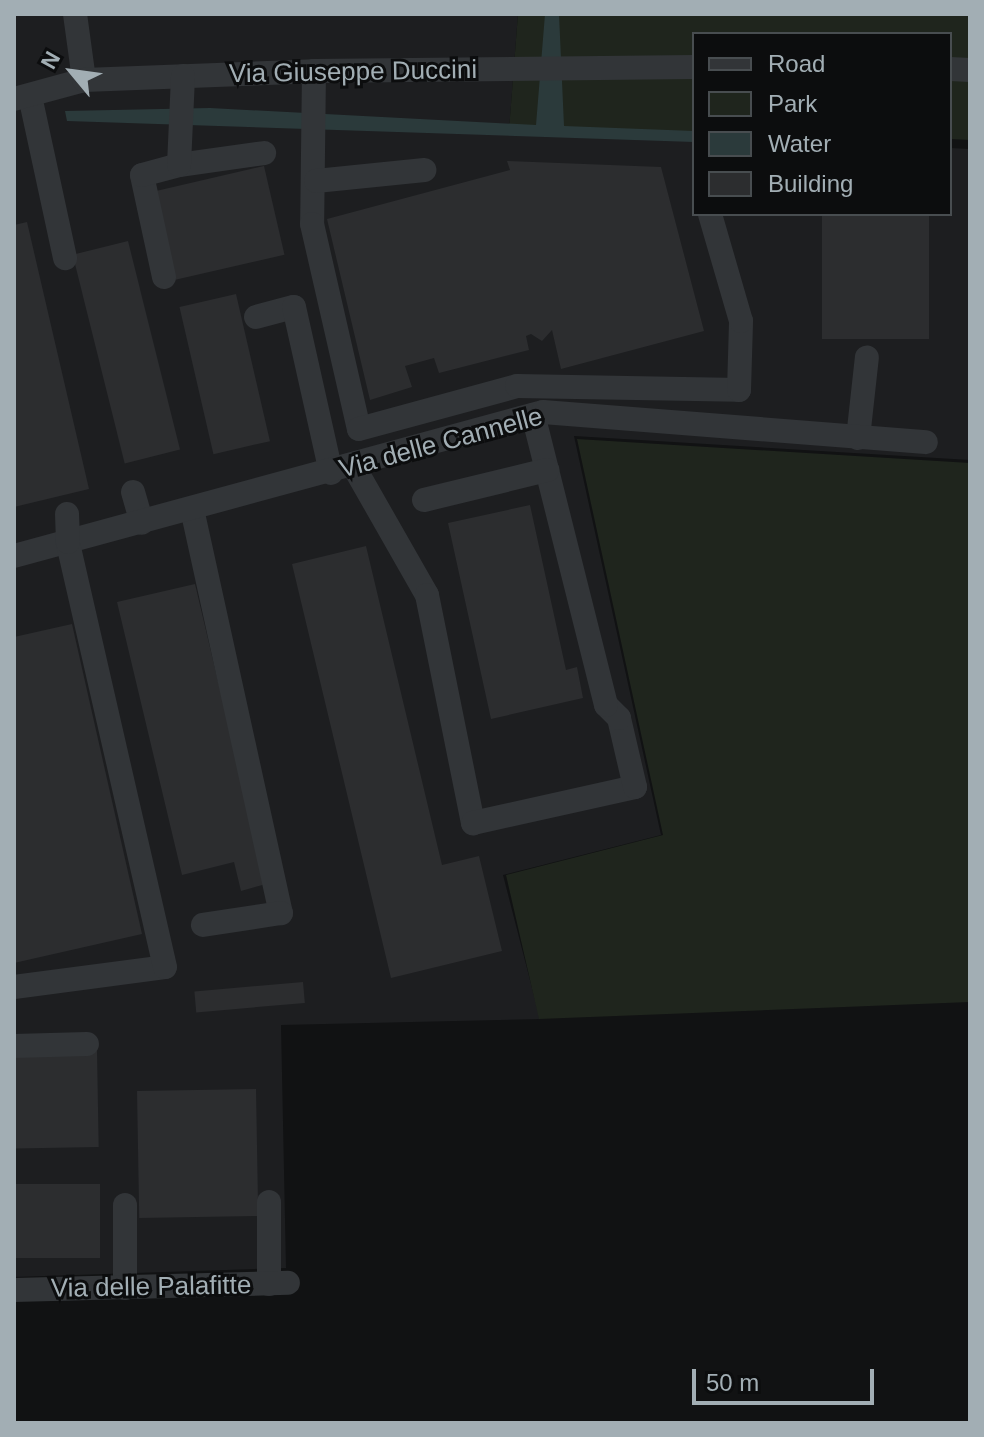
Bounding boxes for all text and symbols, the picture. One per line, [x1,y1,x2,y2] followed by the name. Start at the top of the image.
[32,32,112,112] north arrow
[692,32,952,216] legend
[36,47,65,73] text: N
[768,50,825,77] text: Road
[229,54,477,90] street label: Via Giuseppe Duccini
[768,90,817,117] text: Park
[768,130,831,157] text: Water
[768,170,853,197] text: Building
[336,401,546,485] street label: Via delle Cannelle
[51,1270,251,1304] street label: Via delle Palafitte
[696,1353,878,1403] scale bar
[706,1369,759,1396] text: 50 m

